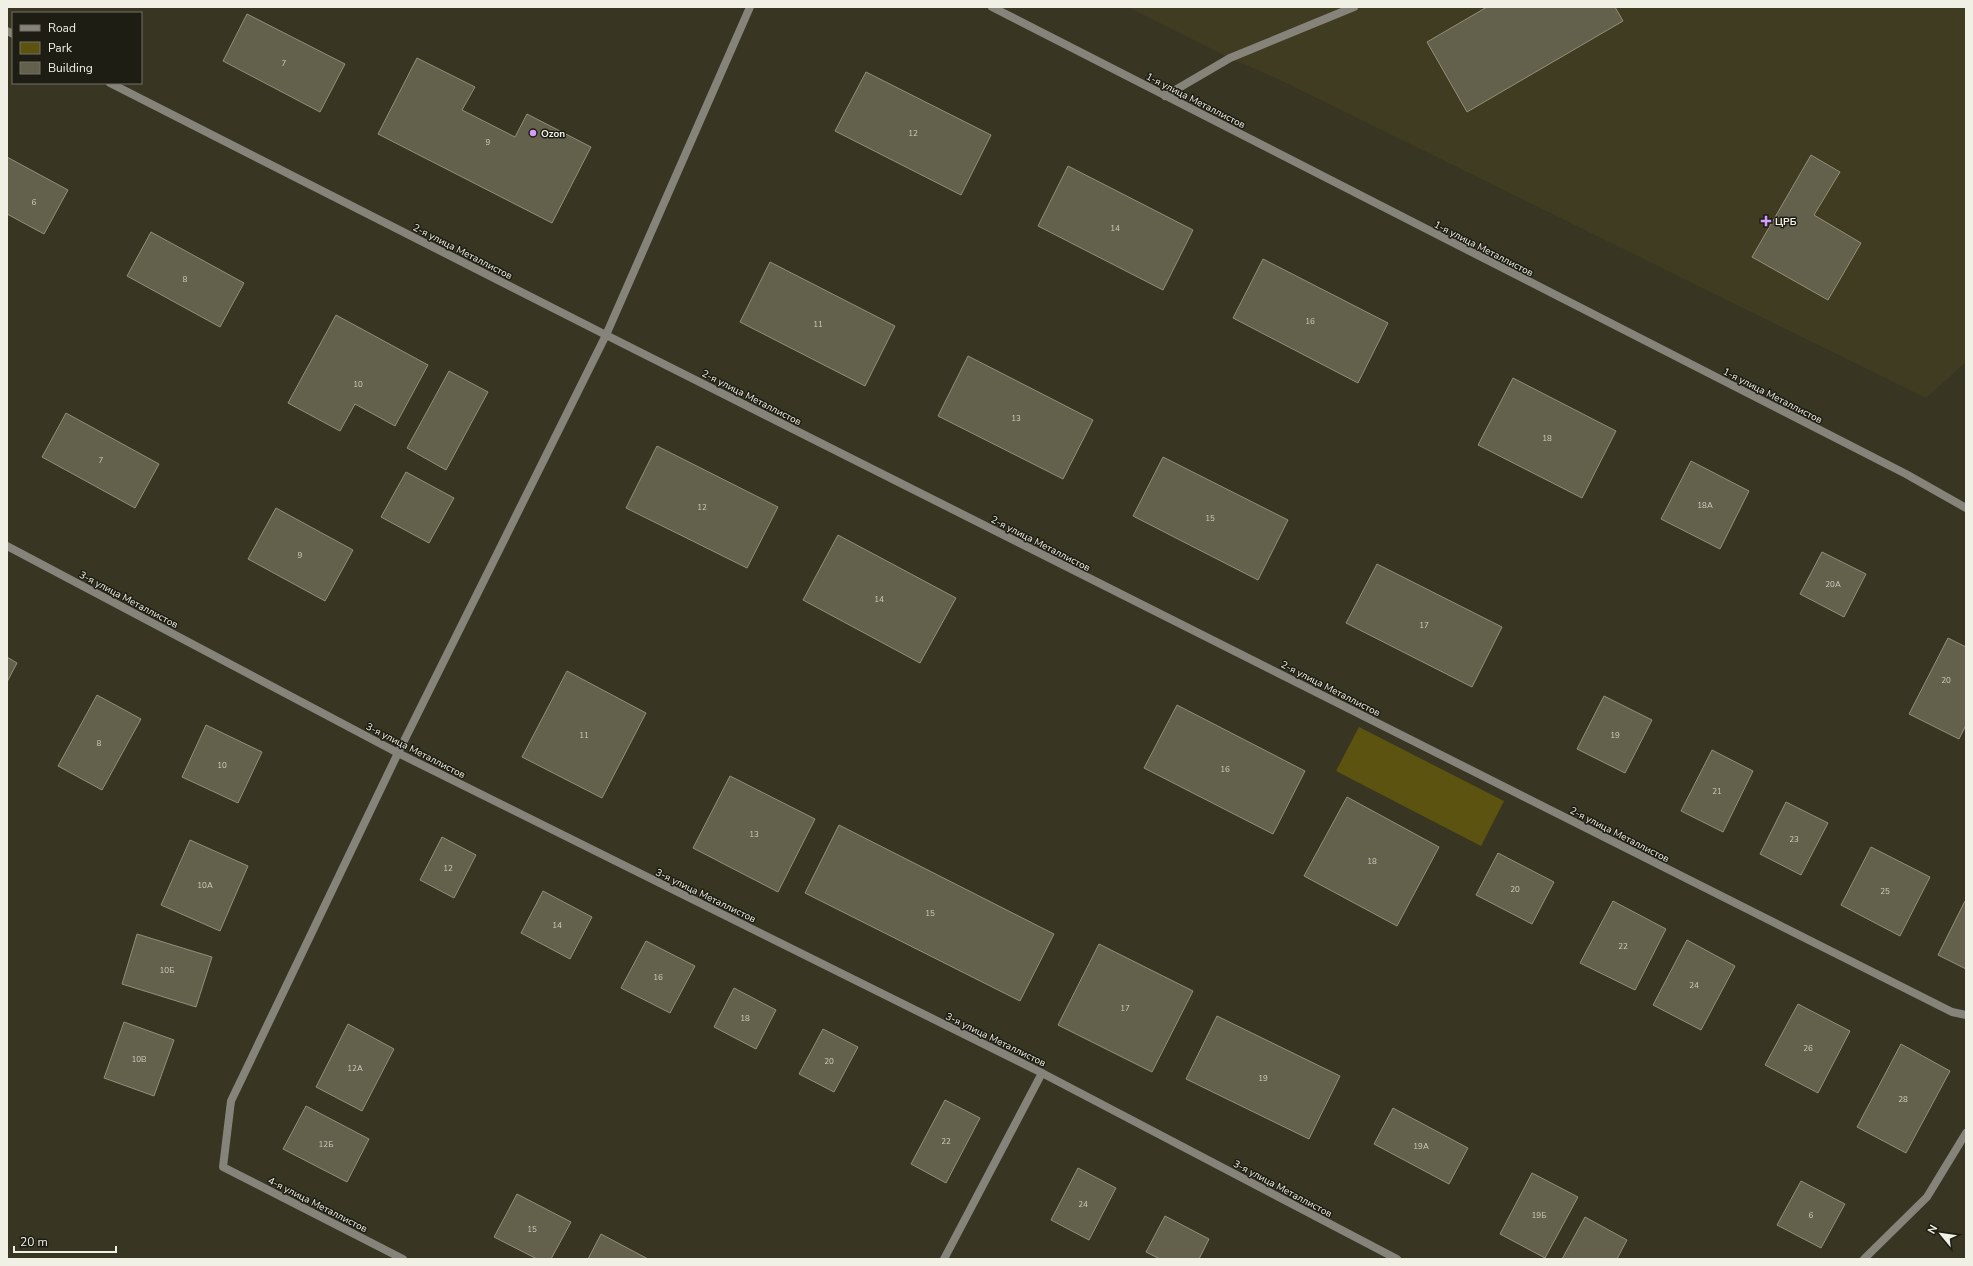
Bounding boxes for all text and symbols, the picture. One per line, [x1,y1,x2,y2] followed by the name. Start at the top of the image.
[12,12,142,84] legend
[48,20,76,36] text: Road
[48,40,73,56] text: Park
[282,58,287,69] house number: 7
[48,60,93,76] text: Building
[1143,70,1248,132] street label: 1-я улица Металлистов
[541,127,565,141] place label: Ozon
[528,128,538,138] marker: Ozon
[908,128,918,139] house number: 12
[486,137,491,148] house number: 9
[32,197,37,208] house number: 6
[1760,215,1772,227] marker: ЦРБ
[1775,215,1797,229] place label: ЦРБ
[1431,218,1536,280] street label: 1-я улица Металлистов
[410,221,515,283] street label: 2-я улица Металлистов
[1110,223,1120,234] house number: 14
[183,274,188,285] house number: 8
[1305,316,1315,327] house number: 16
[813,319,823,330] house number: 11
[1720,365,1825,427] street label: 1-я улица Металлистов
[699,367,804,429] street label: 2-я улица Металлистов
[353,379,363,390] house number: 10
[1011,413,1021,424] house number: 13
[1542,433,1552,444] house number: 18
[99,455,104,466] house number: 7
[1697,500,1713,511] house number: 18А
[697,502,707,513] house number: 12
[988,513,1093,575] street label: 2-я улица Металлистов
[1205,513,1215,524] house number: 15
[298,550,303,561] house number: 9
[77,568,181,632] street label: 3-я улица Металлистов
[1825,579,1841,590] house number: 20А
[874,594,884,605] house number: 14
[1419,620,1429,631] house number: 17
[1278,658,1383,720] street label: 2-я улица Металлистов
[1941,675,1951,686] house number: 20
[363,720,468,782] street label: 3-я улица Металлистов
[579,730,589,741] house number: 11
[1610,730,1620,741] house number: 19
[97,738,102,749] house number: 8
[217,760,227,771] house number: 10
[1220,764,1230,775] house number: 16
[1712,786,1722,797] house number: 21
[1567,804,1672,866] street label: 2-я улица Металлистов
[749,829,759,840] house number: 13
[1789,834,1799,845] house number: 23
[1367,856,1377,867] house number: 18
[443,863,453,874] house number: 12
[653,865,759,927] street label: 3-я улица Металлистов
[197,880,213,891] house number: 10А
[1510,884,1520,895] house number: 20
[1880,886,1890,897] house number: 25
[925,908,935,919] house number: 15
[552,920,562,931] house number: 14
[1618,941,1628,952] house number: 22
[160,965,174,976] house number: 10Б
[653,972,663,983] house number: 16
[1689,980,1699,991] house number: 24
[1120,1003,1130,1014] house number: 17
[943,1009,1049,1071] street label: 3-я улица Металлистов
[740,1013,750,1024] house number: 18
[1803,1043,1813,1054] house number: 26
[131,1054,147,1065] house number: 10В
[824,1056,834,1067] house number: 20
[347,1063,363,1074] house number: 12А
[1258,1073,1268,1084] house number: 19
[1898,1094,1908,1105] house number: 28
[941,1136,951,1147] house number: 22
[319,1139,333,1150] house number: 12Б
[1413,1141,1429,1152] house number: 19А
[1231,1157,1335,1221] street label: 3-я улица Металлистов
[265,1174,370,1236] street label: 4-я улица Металлистов
[1078,1199,1088,1210] house number: 24
[1532,1210,1546,1221] house number: 19Б
[1809,1210,1814,1221] house number: 6
[1921,1214,1961,1254] north arrow
[1924,1222,1941,1237] text: N
[527,1224,537,1235] house number: 15
[14,1228,116,1254] scale bar
[20,1234,48,1250] text: 20 m

